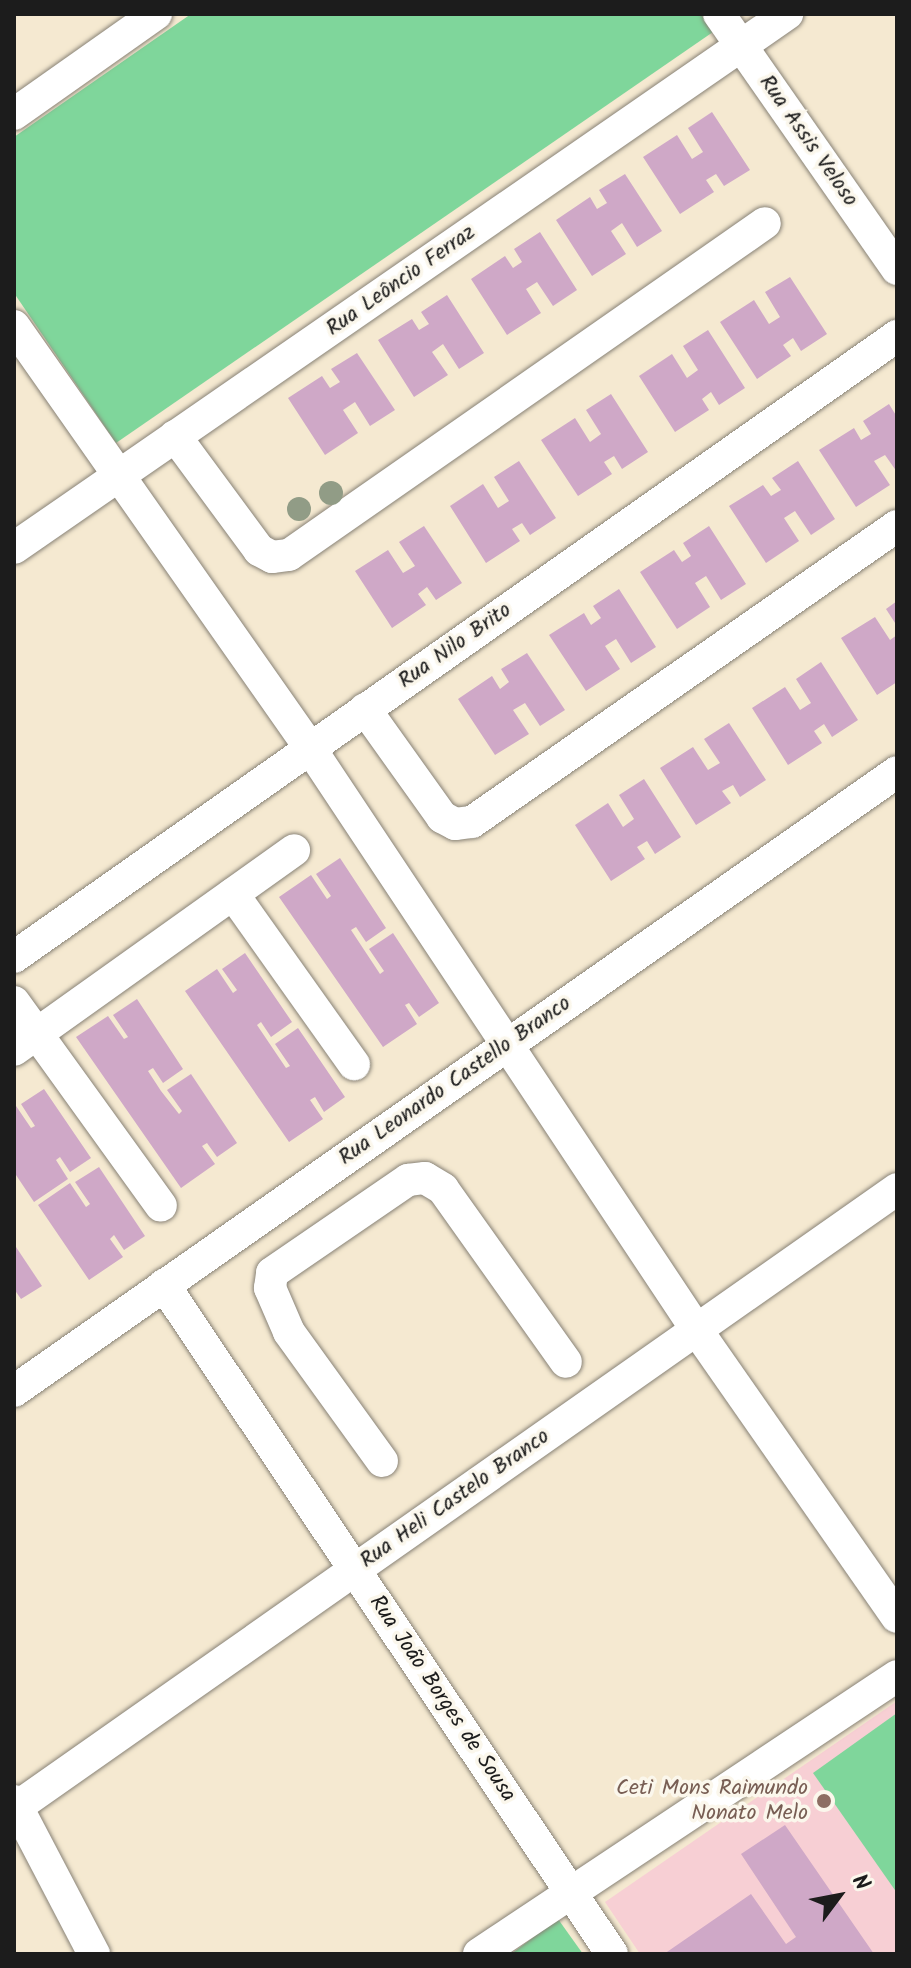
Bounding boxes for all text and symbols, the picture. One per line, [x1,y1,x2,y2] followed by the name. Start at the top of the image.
[753,70,863,212] street label: Rua Assis Veloso
[321,220,481,342] street label: Rua Leôncio Ferraz
[393,597,517,695] street label: Rua Nilo Brito
[334,991,576,1171] street label: Rua Leonardo Castello Branco
[355,1424,555,1574] street label: Rua Heli Castelo Branco
[363,1591,521,1807] street label: Rua João Borges de Sousa
[616,1775,808,1826] place label: Ceti Mons Raimundo Nonato Melo
[815,1792,833,1810] marker: Ceti Mons Raimundo Nonato Melo
[799,1856,879,1936] north arrow
[841,1868,878,1898] text: N

